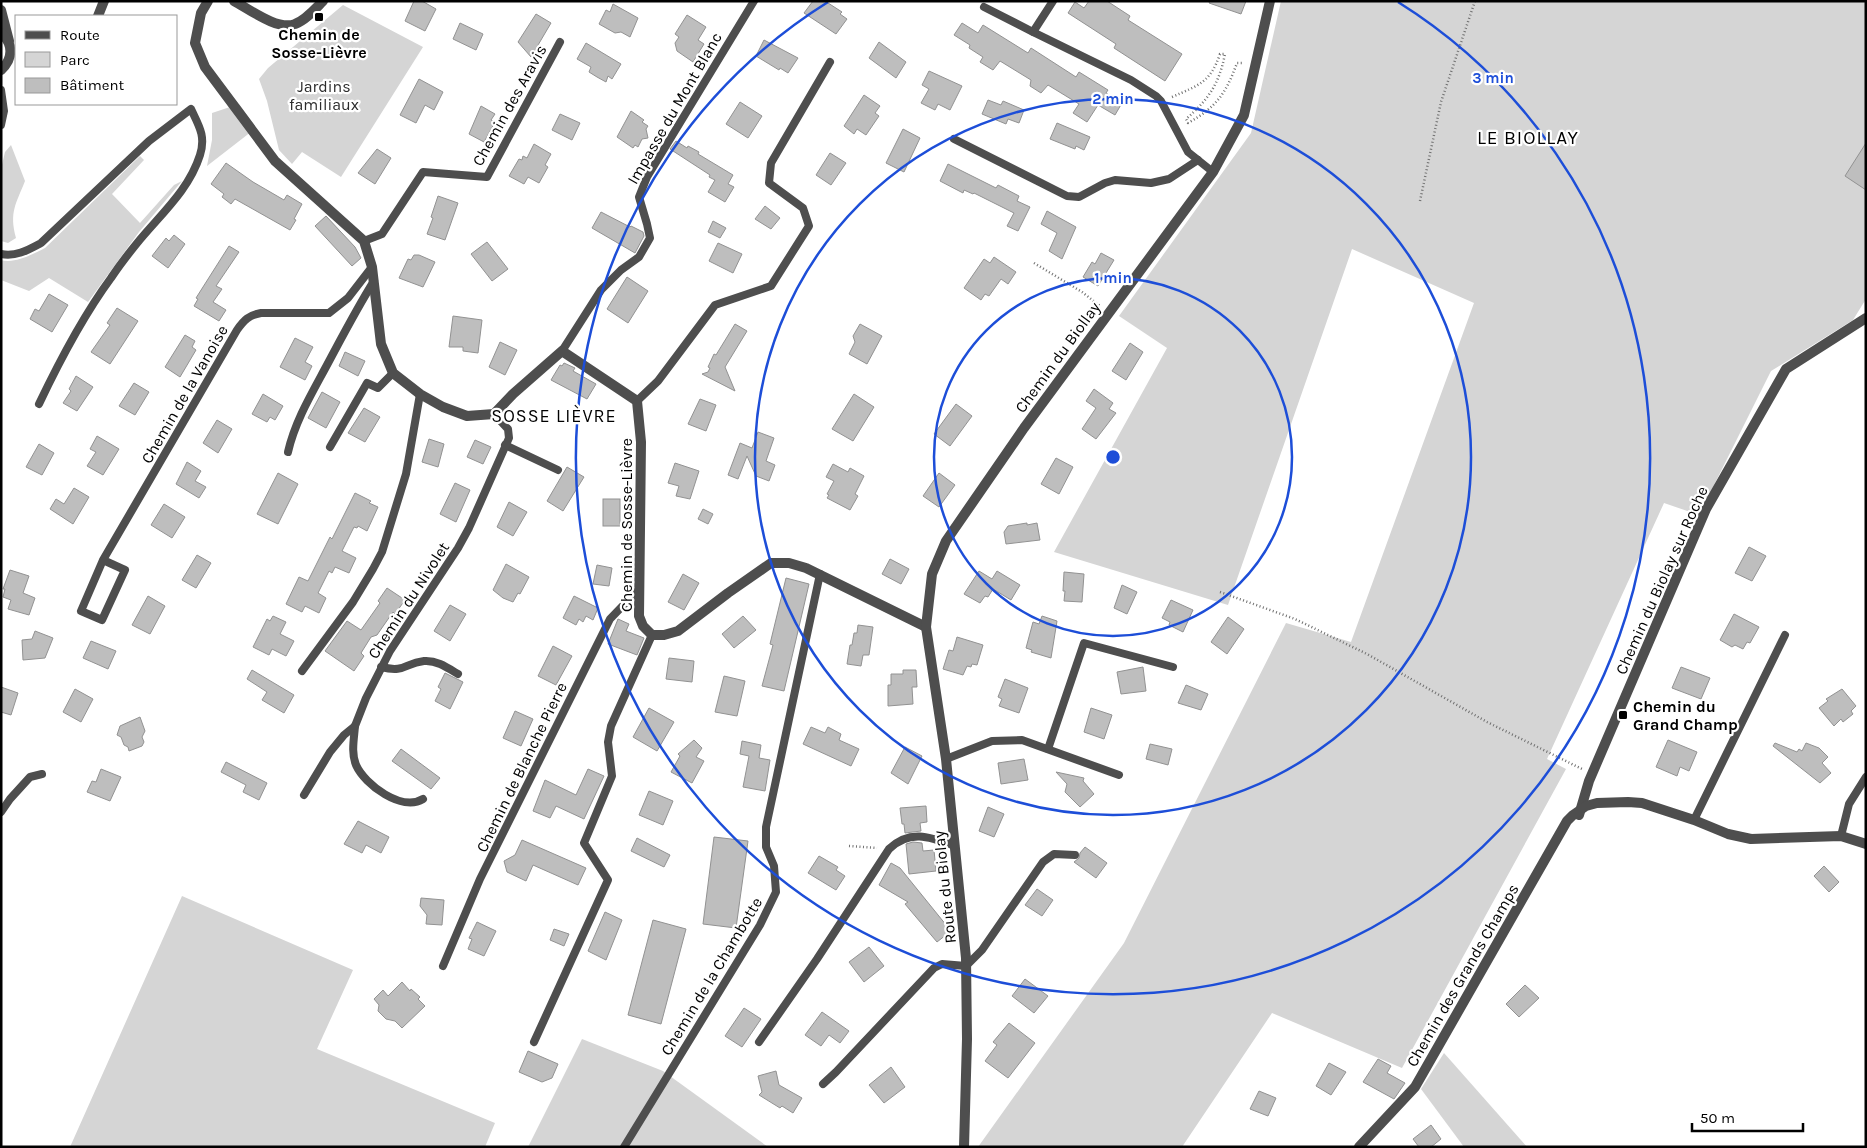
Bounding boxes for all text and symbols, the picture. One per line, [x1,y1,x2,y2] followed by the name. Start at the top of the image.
[313,11,325,23] marker: Chemin de Sosse-Lièvre
[15,15,178,105] legend
[271,25,367,62] place label: Chemin de Sosse-Lièvre
[60,26,100,44] text: Route
[623,29,726,188] street label: Impasse du Mont Blanc
[468,41,551,169] street label: Chemin des Aravis
[60,51,90,69] text: Parc
[1472,69,1514,87] text: 3 min
[60,76,124,94] text: Bâtiment
[289,77,359,114] park label: Jardins familiaux
[1092,90,1134,108] text: 2 min
[1477,127,1579,149] district label: LE BIOLLAY
[1094,269,1132,287] text: 1 min
[1011,298,1104,416] street label: Chemin du Biollay
[137,322,232,467] street label: Chemin de la Vanoise
[491,404,617,427] district label: SOSSE LIÈVRE
[617,438,636,612] street label: Chemin de Sosse-Lièvre
[1104,448,1122,466] centre of rings
[1611,483,1712,677] street label: Chemin du Biolay sur Roche
[364,538,453,662] street label: Chemin du Nivolet
[472,679,571,855] street label: Chemin de Blanche Pierre
[1633,697,1738,734] place label: Chemin du Grand Champ
[1617,709,1629,721] marker: Chemin du Grand Champ
[929,829,960,944] street label: Route du Biolay
[1402,880,1523,1070] street label: Chemin des Grands Champs
[657,894,766,1059] street label: Chemin de la Chambotte
[1692,1100,1803,1132] scale bar
[1700,1109,1735,1127] text: 50 m

